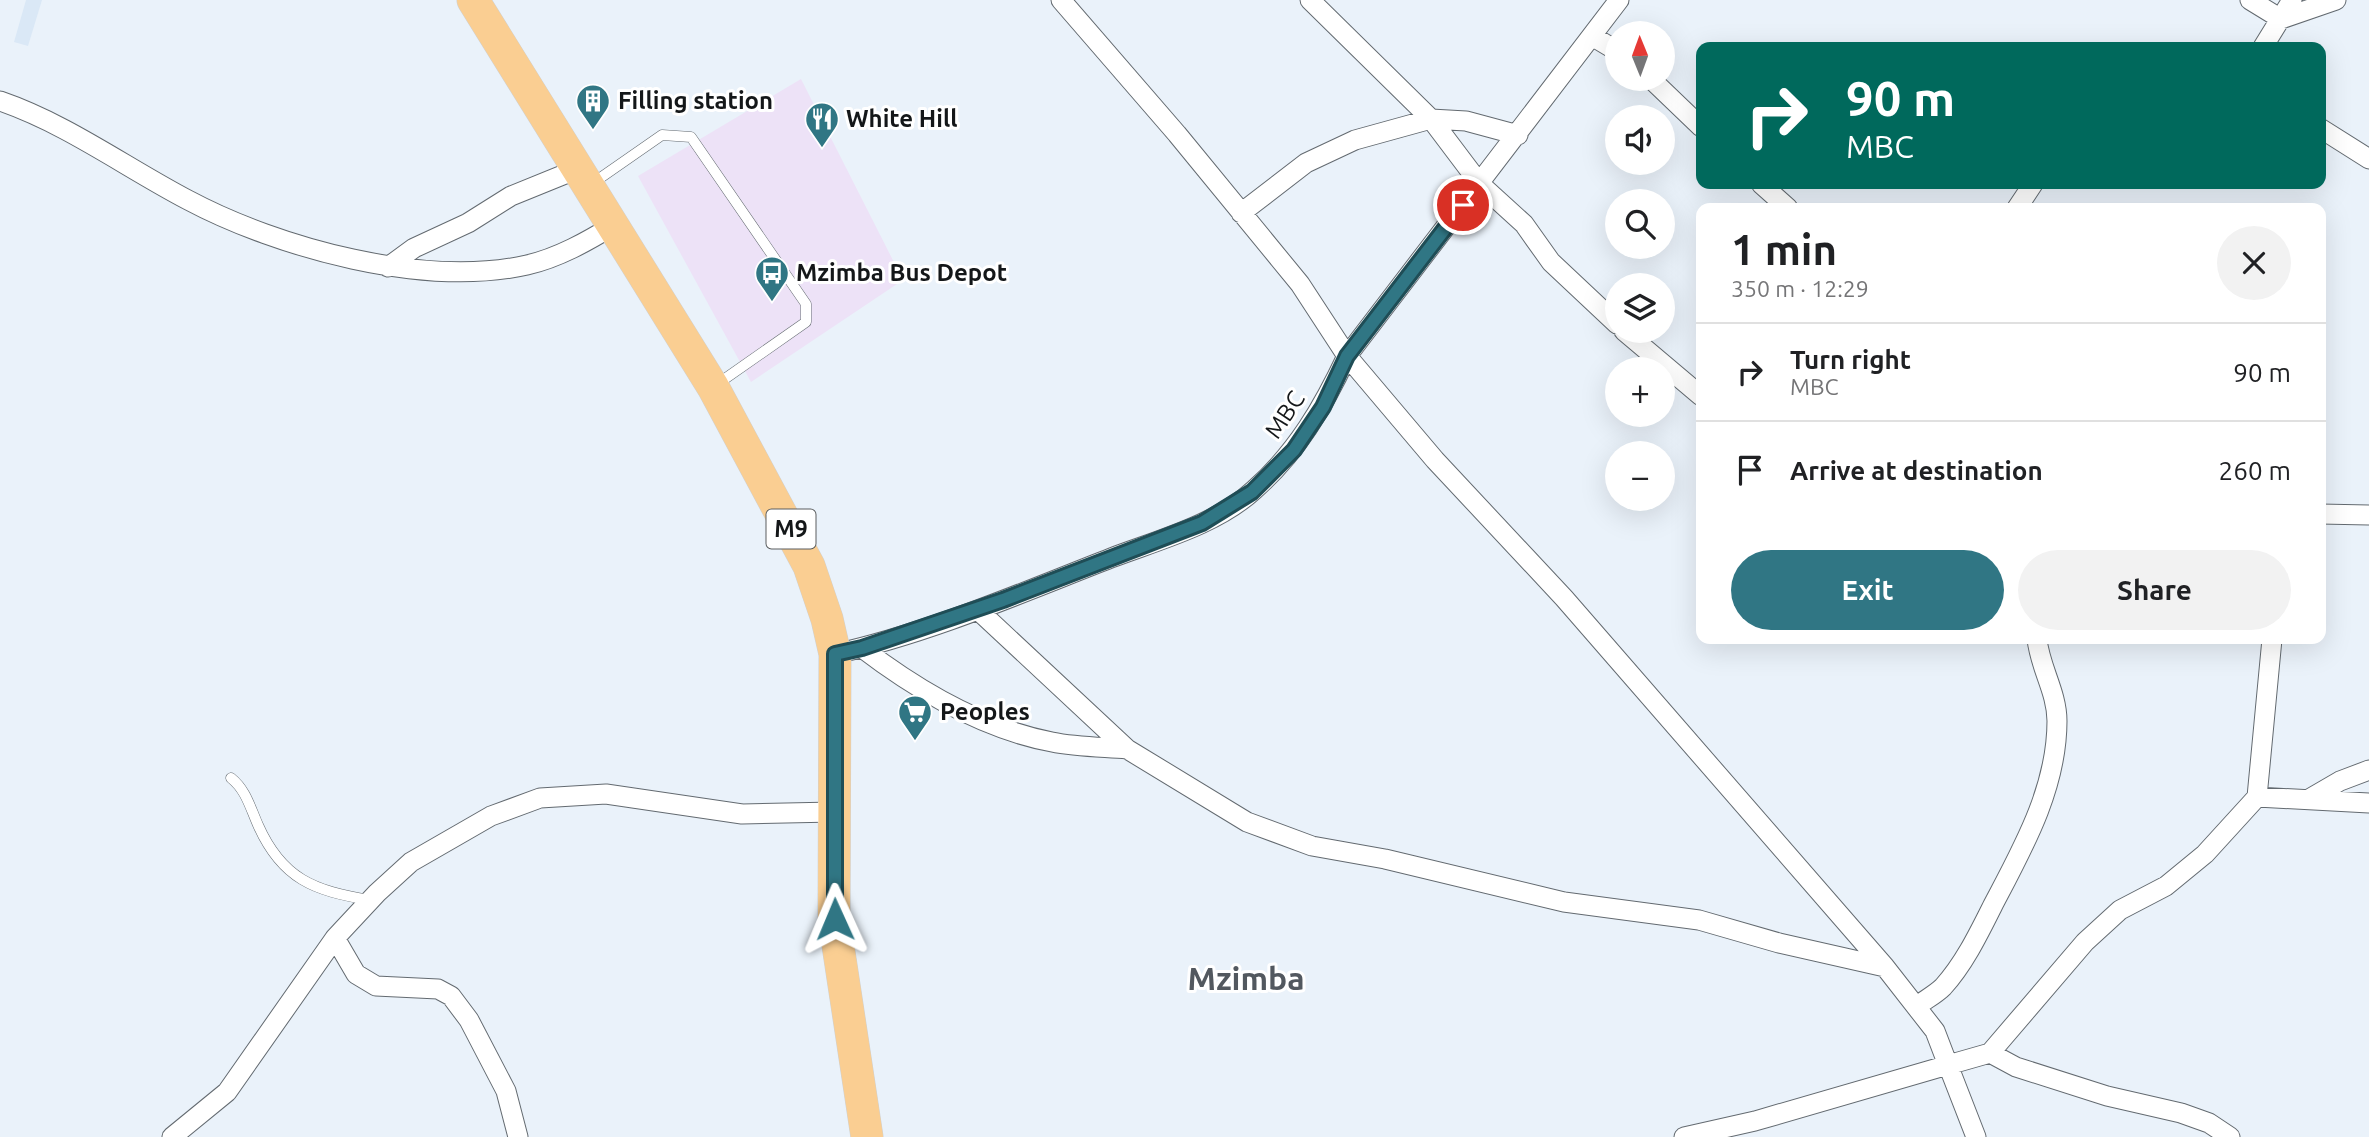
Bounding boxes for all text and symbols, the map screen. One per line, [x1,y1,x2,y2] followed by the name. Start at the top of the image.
[1605,21,1675,91] north arrow
[1605,21,1675,511] map controls
[1731,70,1822,161] icon: right
[1846,70,1955,125] text: 90 m
[574,82,612,131] building icon: Filling station
[618,87,773,114] place label: Filling station
[803,100,841,149] restaurant icon: White Hill
[846,105,957,132] place label: White Hill
[1605,105,1675,175] button: sound
[1846,128,1914,164] text: MBC
[1433,175,1493,235] pin
[1444,186,1482,224] icon: arrive
[1605,189,1675,259] button: search
[1731,226,1837,273] text: 1 min
[2217,226,2291,300] button: close
[753,254,791,303] bus stop icon: Mzimba Bus Depot
[796,259,1007,286] place label: Mzimba Bus Depot
[1605,273,1675,343] button: layers
[1731,276,1869,301] text: 350 m · 12:29
[1790,345,1911,374] text: Turn right
[1731,353,1769,391] icon: right
[1605,357,1675,427] button: +
[2233,358,2291,387] text: 90 m
[1790,374,1839,399] text: MBC
[1259,386,1310,443] street label: MBC
[1605,441,1675,511] button: −
[1731,451,1769,489] icon: arrive
[1790,456,2043,485] text: Arrive at destination
[2219,456,2291,485] text: 260 m
[766,509,816,548] road number: M9
[1731,550,2004,630] button: Exit
[2018,550,2291,630] button: Share
[896,693,934,742] supermarket icon: Peoples
[940,698,1030,725] place label: Peoples
[798,882,872,956] position arrow
[1187,960,1305,996] district label: Mzimba

